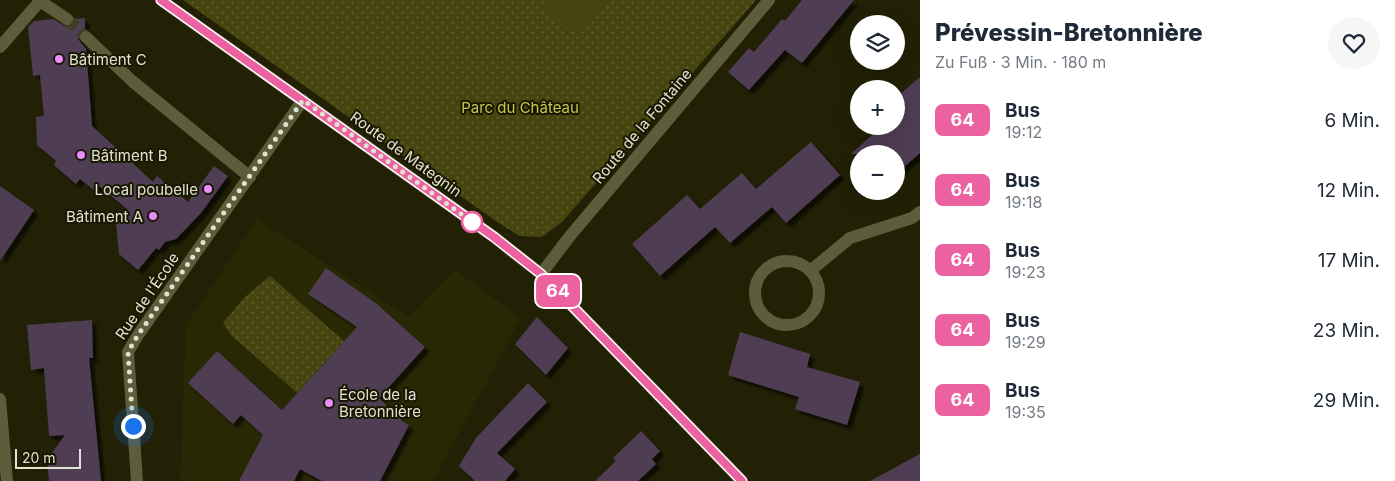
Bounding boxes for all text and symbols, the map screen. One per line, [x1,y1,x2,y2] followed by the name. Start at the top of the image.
[850,15,905,200] map controls
[850,15,905,70] button: layers
[1328,17,1380,69] button: heart
[935,18,1203,47] text: Prévessin-Bretonnière
[69,50,147,69] place label: Bâtiment C
[935,52,1106,72] text: Zu Fuß · 3 Min. · 180 m
[53,53,65,65] marker: Bâtiment C
[588,65,696,187] street label: Route de la Fontaine
[850,80,905,135] button: +
[461,98,579,117] park label: Parc du Château
[1005,99,1040,122] text: Bus
[347,107,465,201] street label: Route de Mategnin
[951,109,974,130] text: 64
[1324,109,1380,132] text: 6 Min.
[1005,122,1042,142] text: 19:12
[850,145,905,200] button: −
[91,146,167,165] place label: Bâtiment B
[75,149,87,161] marker: Bâtiment B
[1005,169,1040,192] text: Bus
[951,179,974,200] text: 64
[1317,179,1380,202] text: 12 Min.
[95,180,198,199] place label: Local poubelle
[202,183,214,195] marker: Local poubelle
[1005,192,1042,212] text: 19:18
[66,207,143,226] place label: Bâtiment A
[147,210,159,222] marker: Bâtiment A
[461,211,483,233] unlabelled marker
[1005,239,1040,262] text: Bus
[111,249,183,343] street label: Rue de l'École
[951,249,974,270] text: 64
[1318,249,1380,272] text: 17 Min.
[1005,262,1046,282] text: 19:23
[536,275,580,307] line badge: 64
[546,280,570,301] text: 64
[1005,309,1040,332] text: Bus
[951,319,974,340] text: 64
[1313,319,1380,342] text: 23 Min.
[1005,332,1046,352] text: 19:29
[1005,379,1040,402] text: Bus
[339,385,421,421] place label: École de la Bretonnière
[951,389,974,410] text: 64
[1313,389,1380,412] text: 29 Min.
[323,397,335,409] marker: École de la Bretonnière
[1005,402,1046,422] text: 19:35
[121,414,146,439] your location
[15,446,81,469] scale bar
[22,449,56,466] text: 20 m

